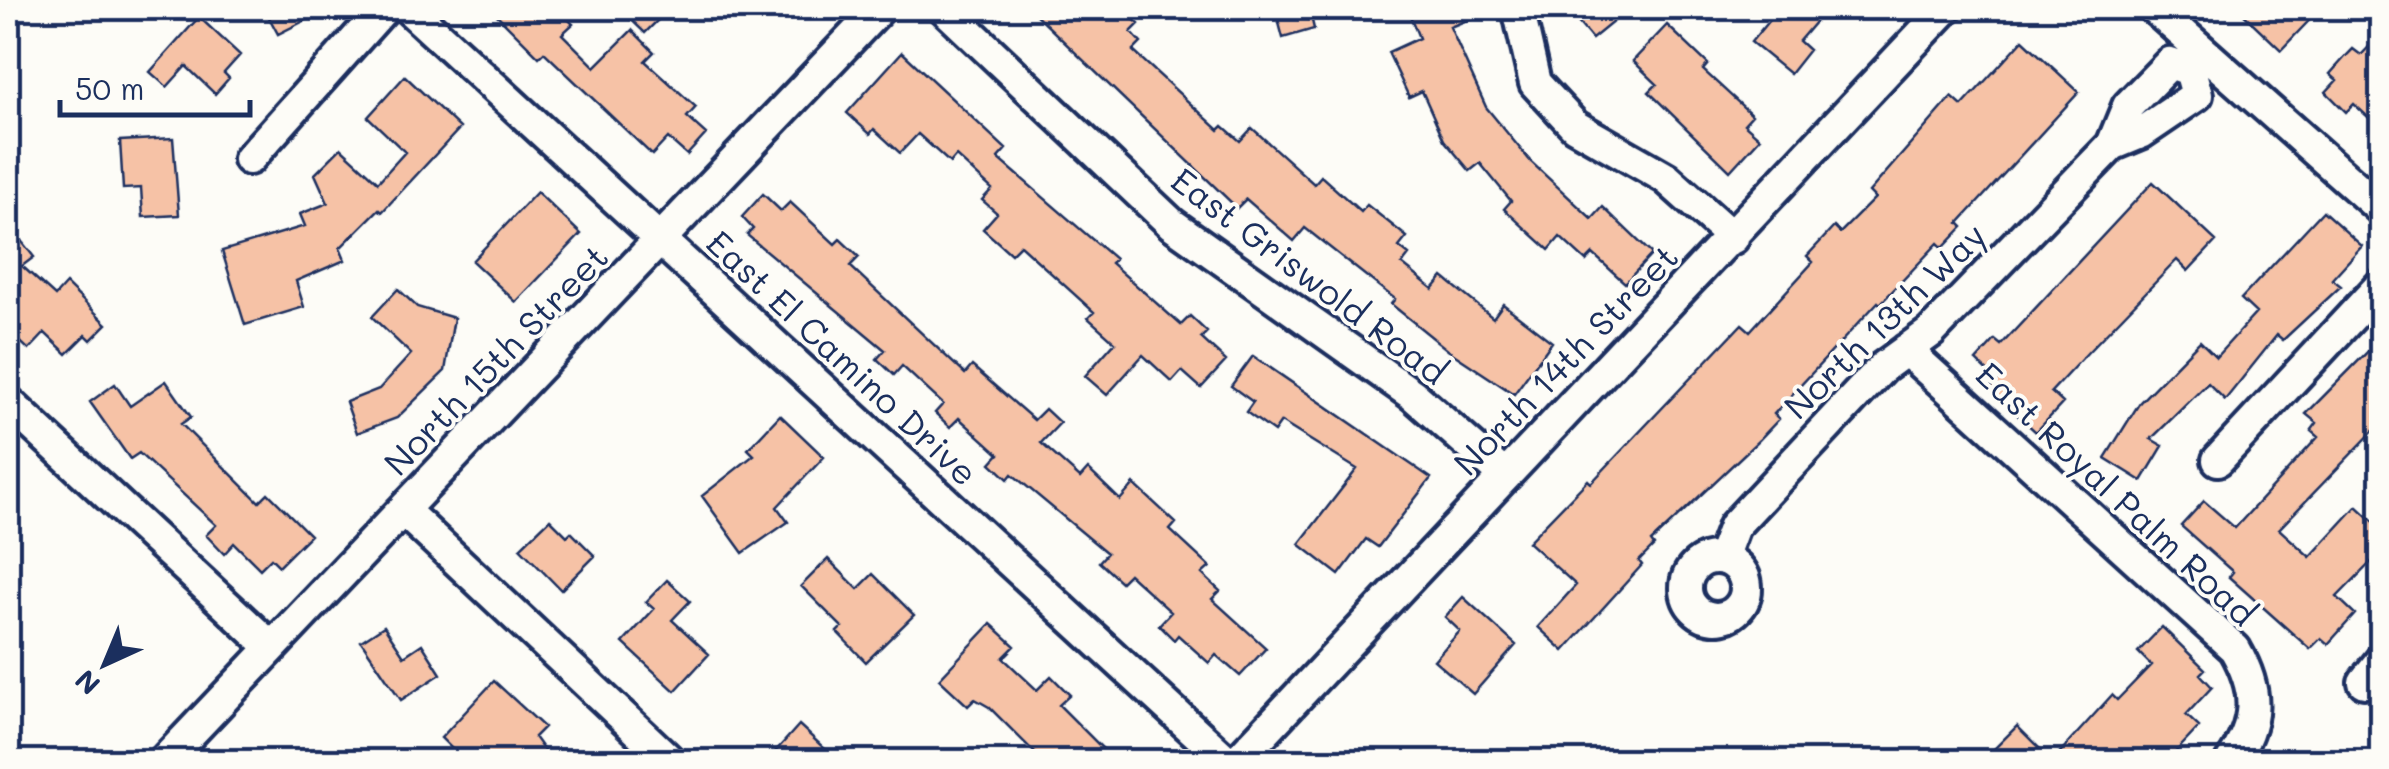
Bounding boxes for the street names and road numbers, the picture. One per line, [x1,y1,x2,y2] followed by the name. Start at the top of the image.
[1163,156,1457,394] street label: East Griswold Road
[1773,212,1995,428] street label: North 13th Way
[698,219,988,495] street label: East El Camino Drive
[373,234,617,484] street label: North 15th Street
[1443,234,1687,484] street label: North 14th Street
[1967,351,2267,635] street label: East Royal Palm Road

